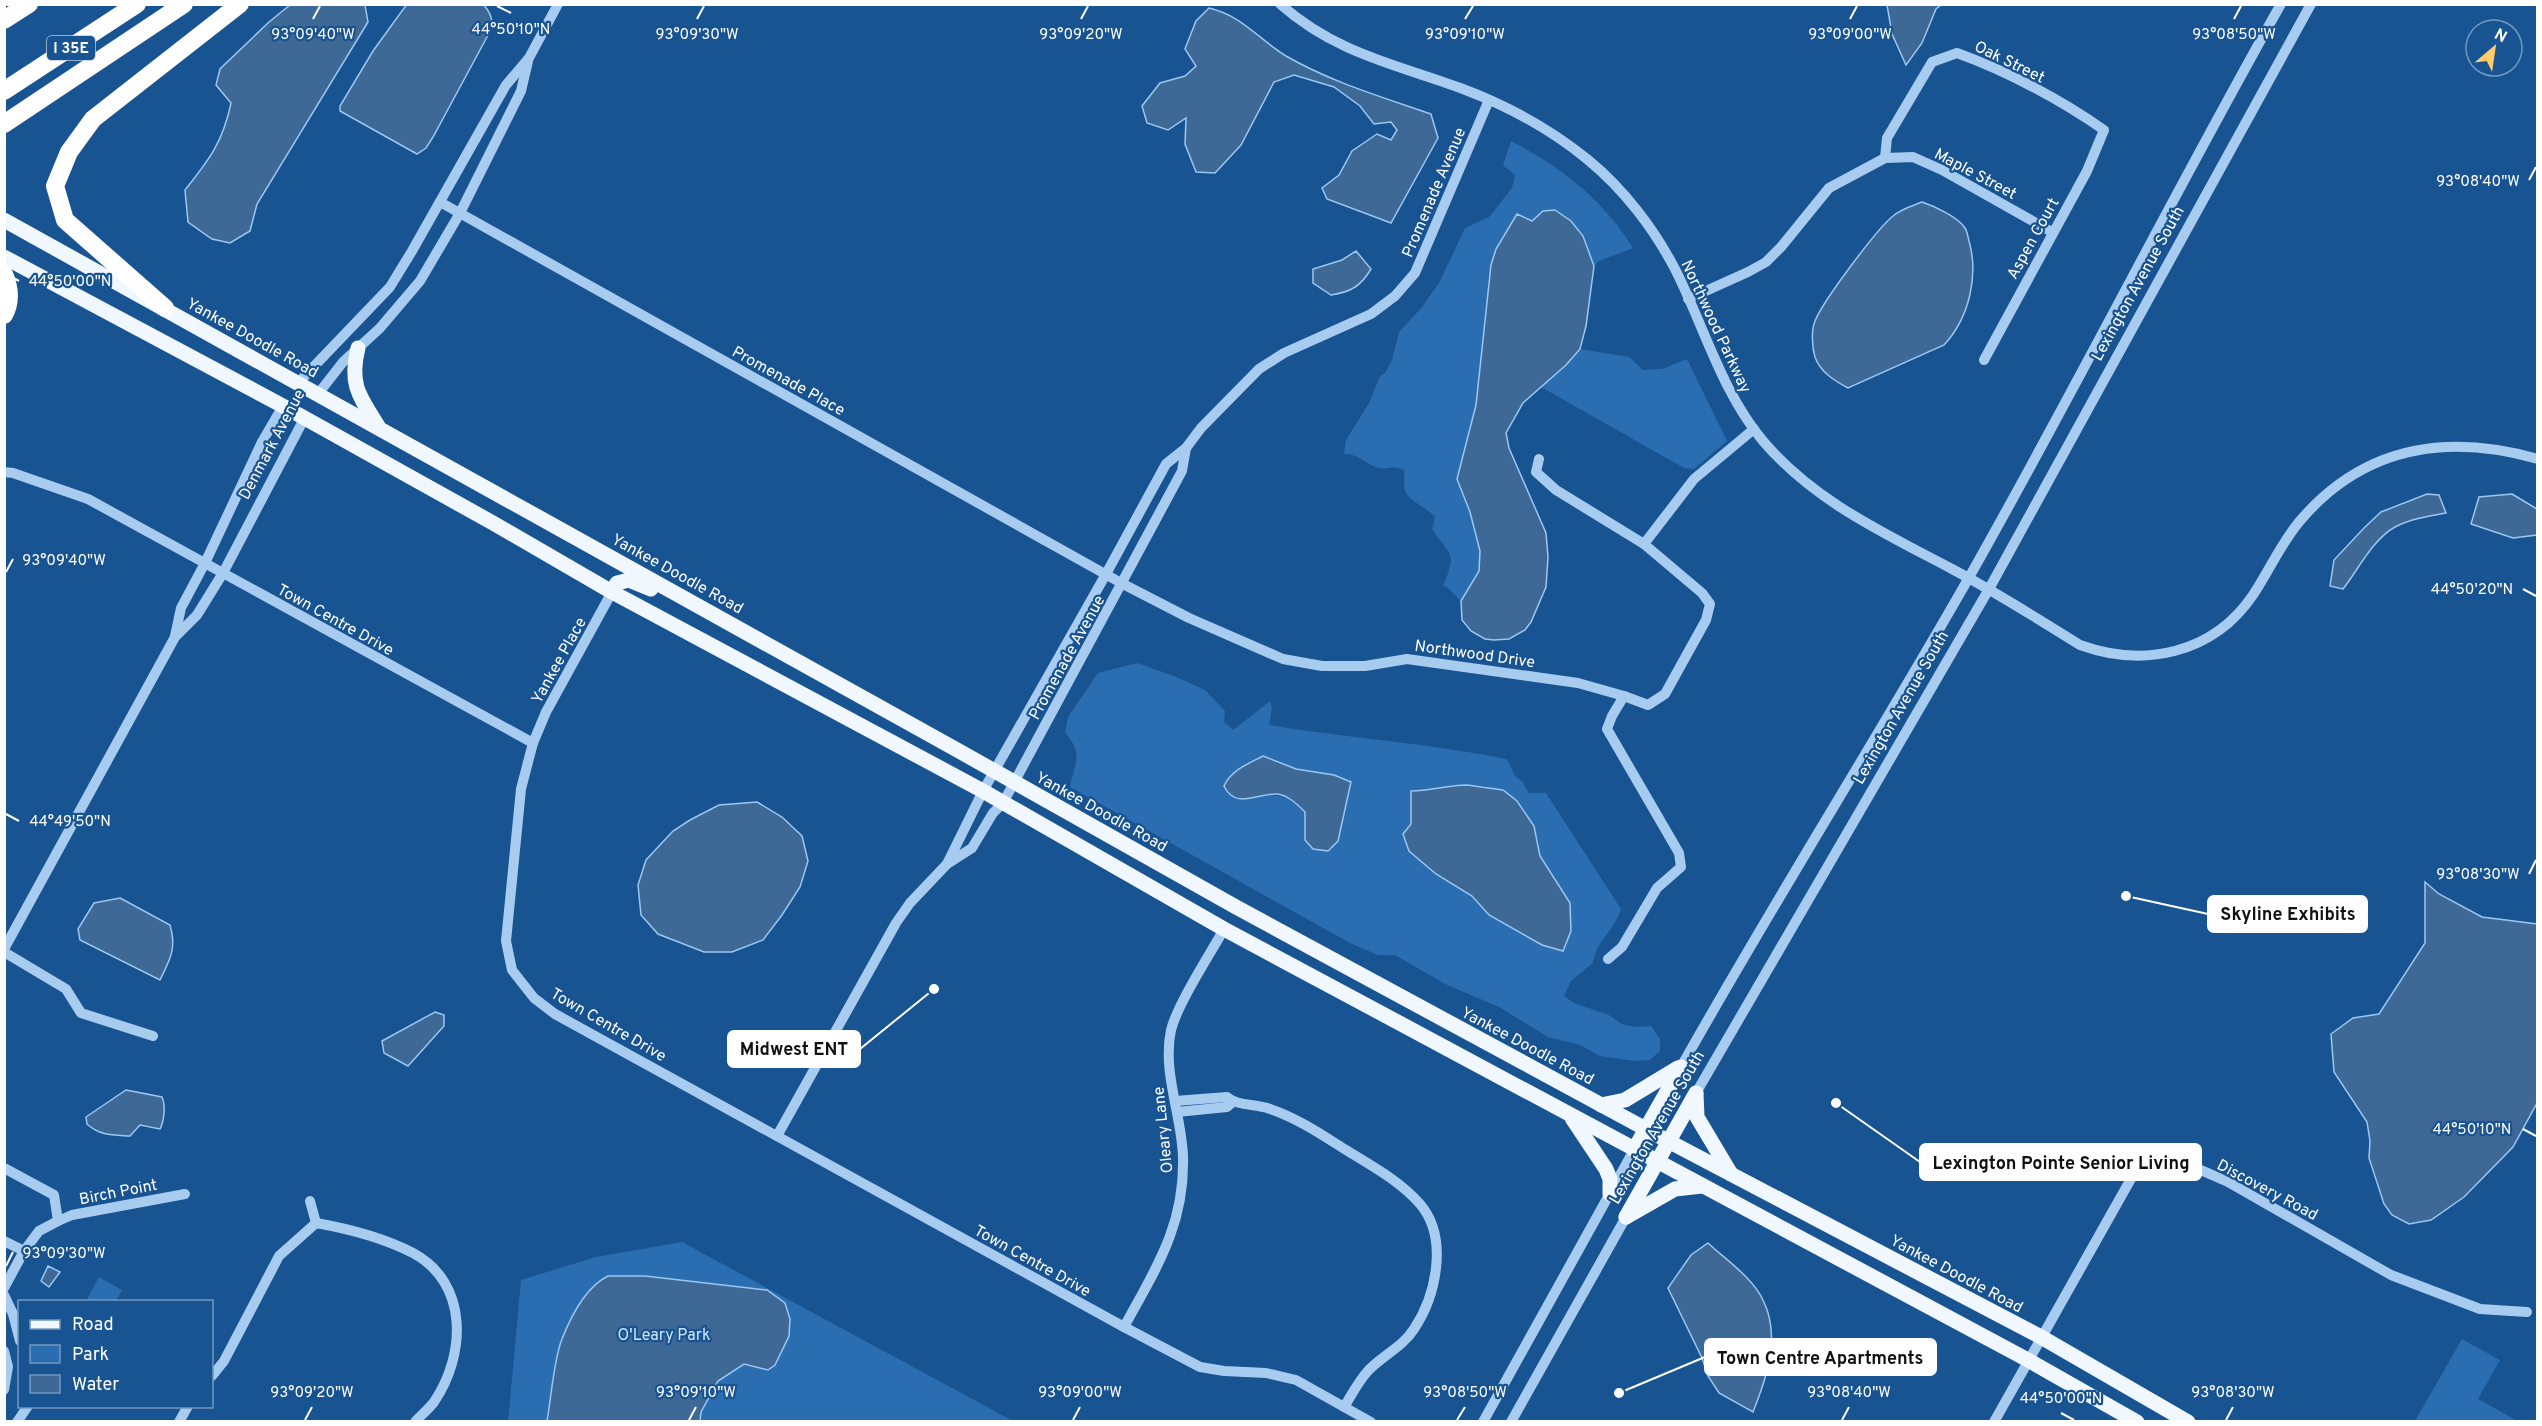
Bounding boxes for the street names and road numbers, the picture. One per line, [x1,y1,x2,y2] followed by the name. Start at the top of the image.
[47,36,95,60] road number: I 35E
[1971,37,2048,88] street label: Oak Street
[1398,125,1471,261] street label: Promenade Avenue
[1930,145,2020,205] street label: Maple Street
[2003,195,2064,283] street label: Aspen Court
[2088,203,2190,365] street label: Lexington Avenue South
[1676,257,1755,397] street label: Northwood Parkway
[183,294,321,383] street label: Yankee Doodle Road
[728,342,848,421] street label: Promenade Place
[235,386,310,504] street label: Denmark Avenue
[608,530,746,619] street label: Yankee Doodle Road
[273,580,397,661] street label: Town Centre Drive
[1025,592,1110,724] street label: Promenade Avenue
[528,614,592,708] street label: Yankee Place
[1850,628,1954,788] street label: Lexington Avenue South
[1413,637,1536,673] street label: Northwood Drive
[1032,768,1170,857] street label: Yankee Doodle Road
[547,984,669,1067] street label: Town Centre Drive
[1457,1003,1597,1090] street label: Yankee Doodle Road
[1606,1048,1710,1208] street label: Lexington Avenue South
[1149,1085,1178,1174] street label: Oleary Lane
[2213,1156,2321,1226] street label: Discovery Road
[78,1176,159,1210] street label: Birch Point
[970,1221,1094,1302] street label: Town Centre Drive
[1886,1231,2026,1318] street label: Yankee Doodle Road

